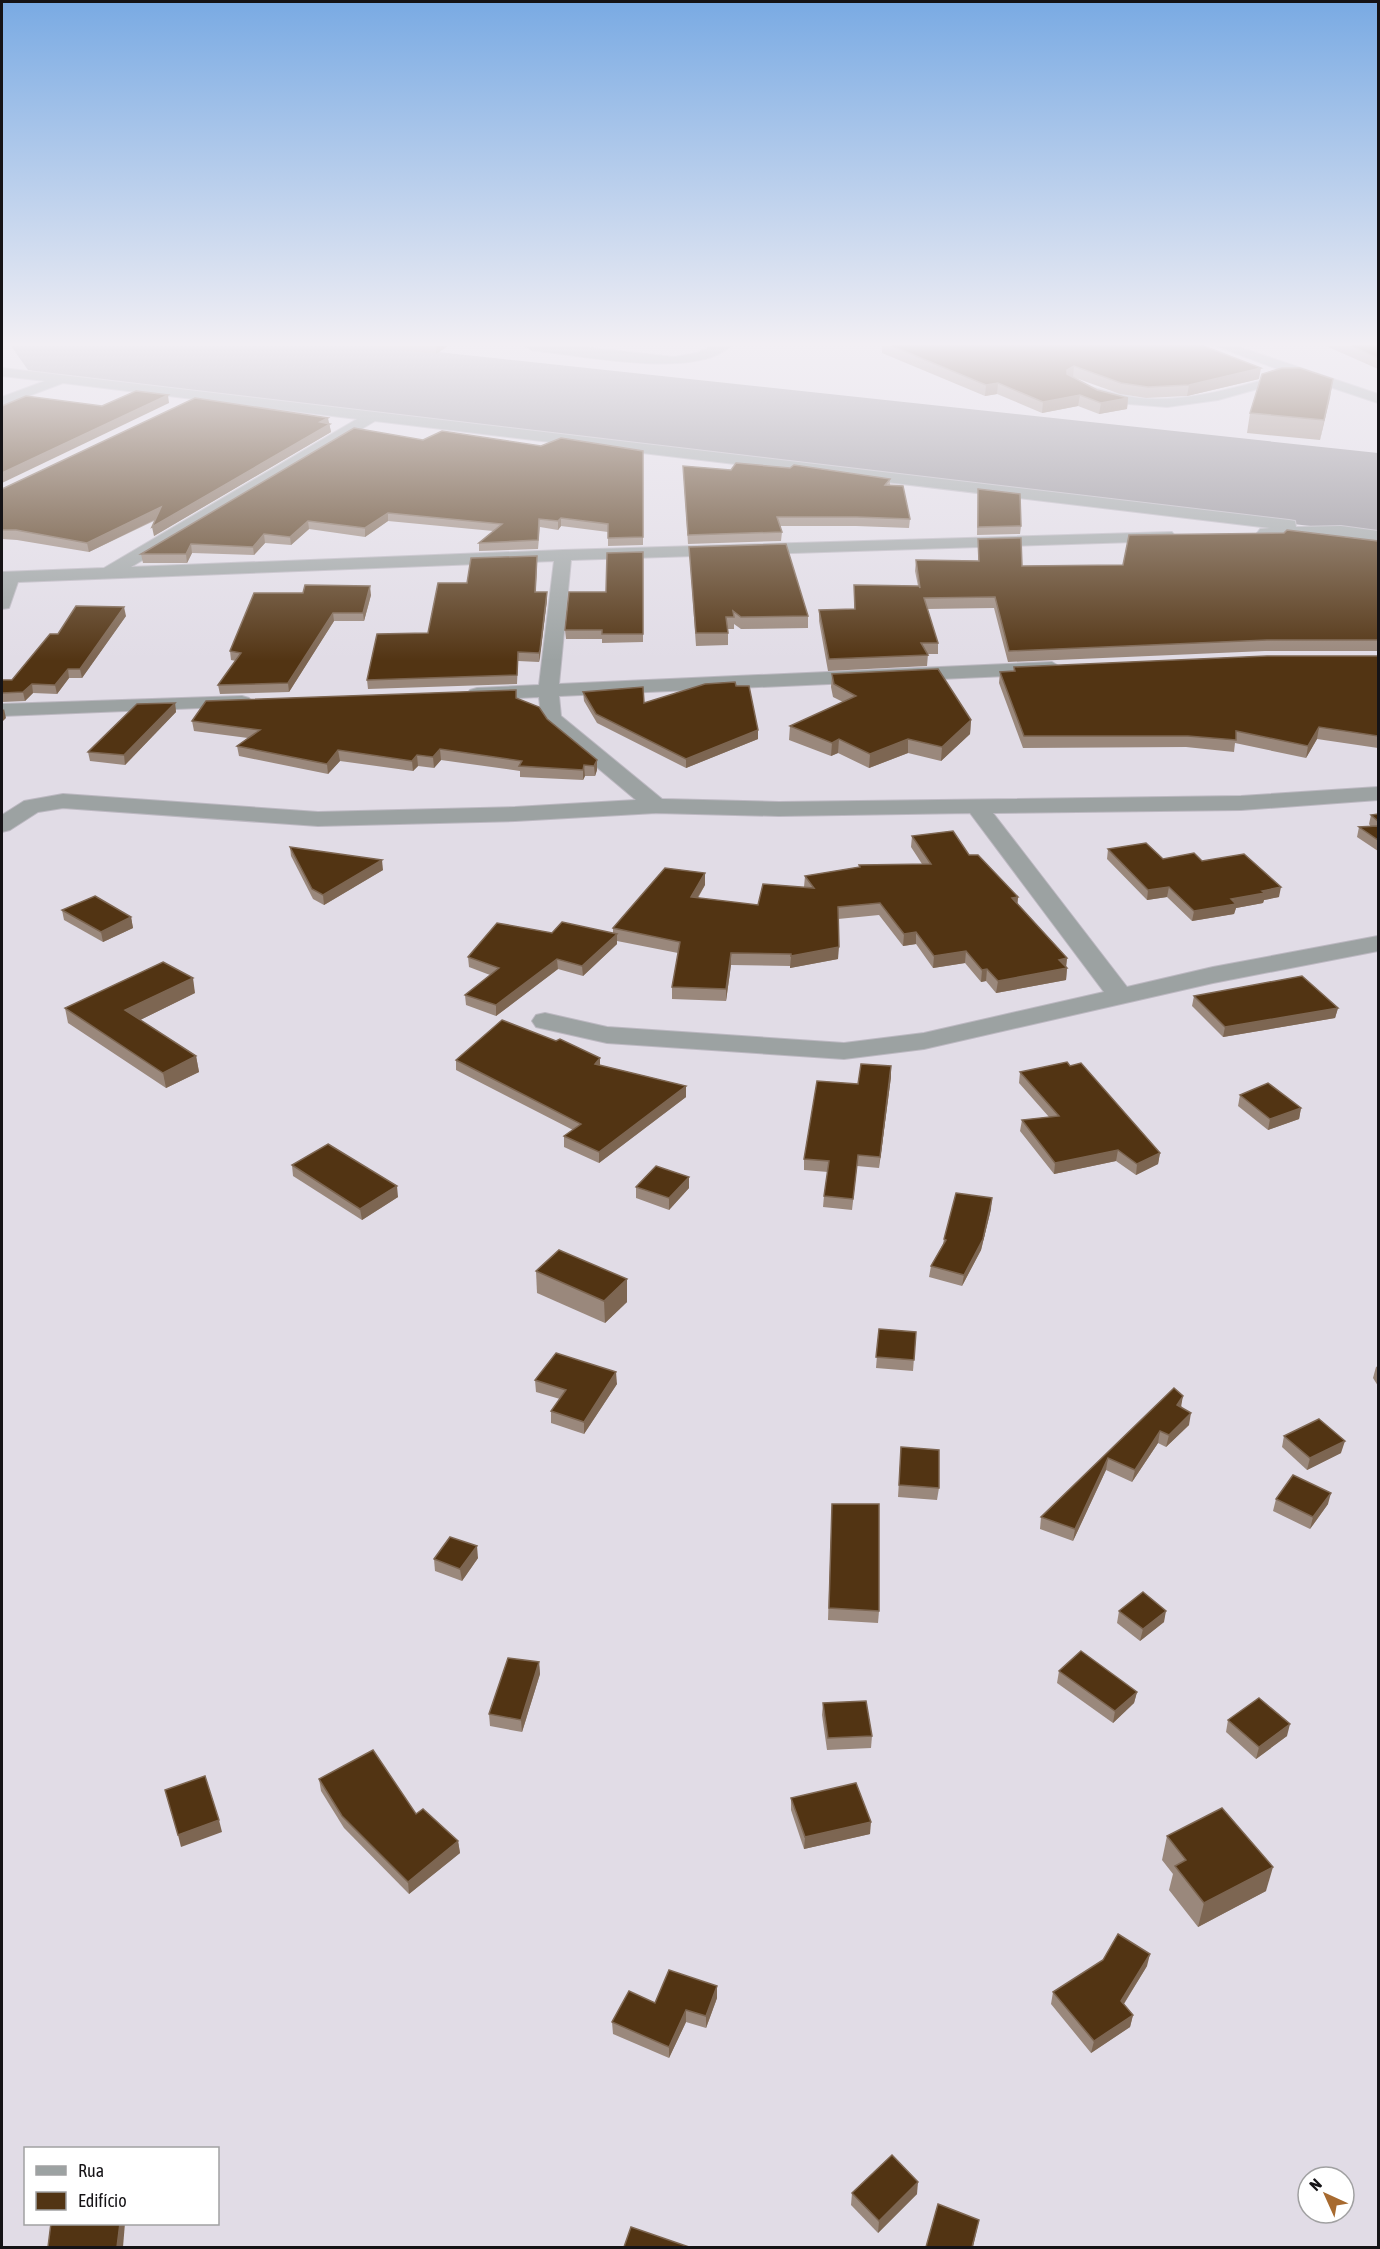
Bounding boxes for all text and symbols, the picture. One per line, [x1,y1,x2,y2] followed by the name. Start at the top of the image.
[24,2147,219,2225] legend
[78,2160,104,2181] text: Rua
[1296,2165,1356,2225] north arrow
[1306,2175,1325,2194] text: N
[78,2190,127,2211] text: Edifício

